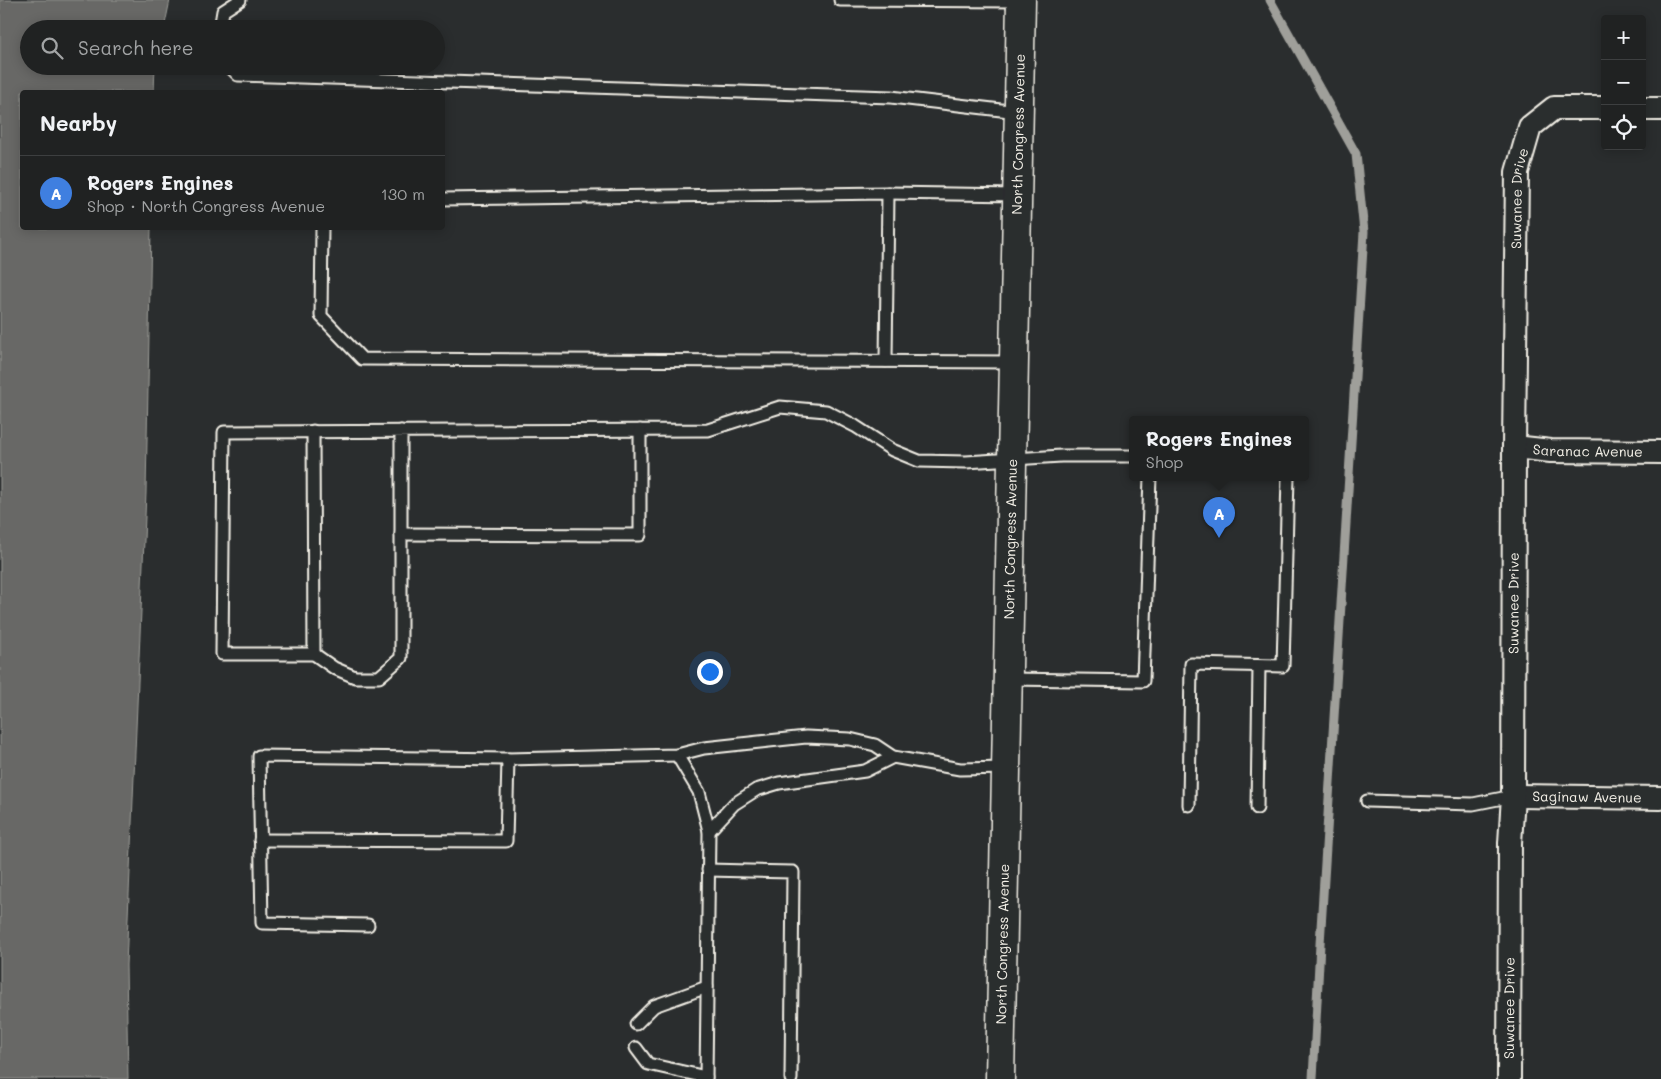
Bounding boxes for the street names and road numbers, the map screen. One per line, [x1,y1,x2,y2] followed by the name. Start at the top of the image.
[1007,54,1029,215] street label: North Congress Avenue
[1506,145,1533,249] street label: Suwanee Drive
[1532,439,1643,461] street label: Saranac Avenue
[999,459,1021,620] street label: North Congress Avenue
[1503,552,1523,654] street label: Suwanee Drive
[1532,786,1642,807] street label: Saginaw Avenue
[991,863,1013,1025] street label: North Congress Avenue
[1499,957,1519,1059] street label: Suwanee Drive

